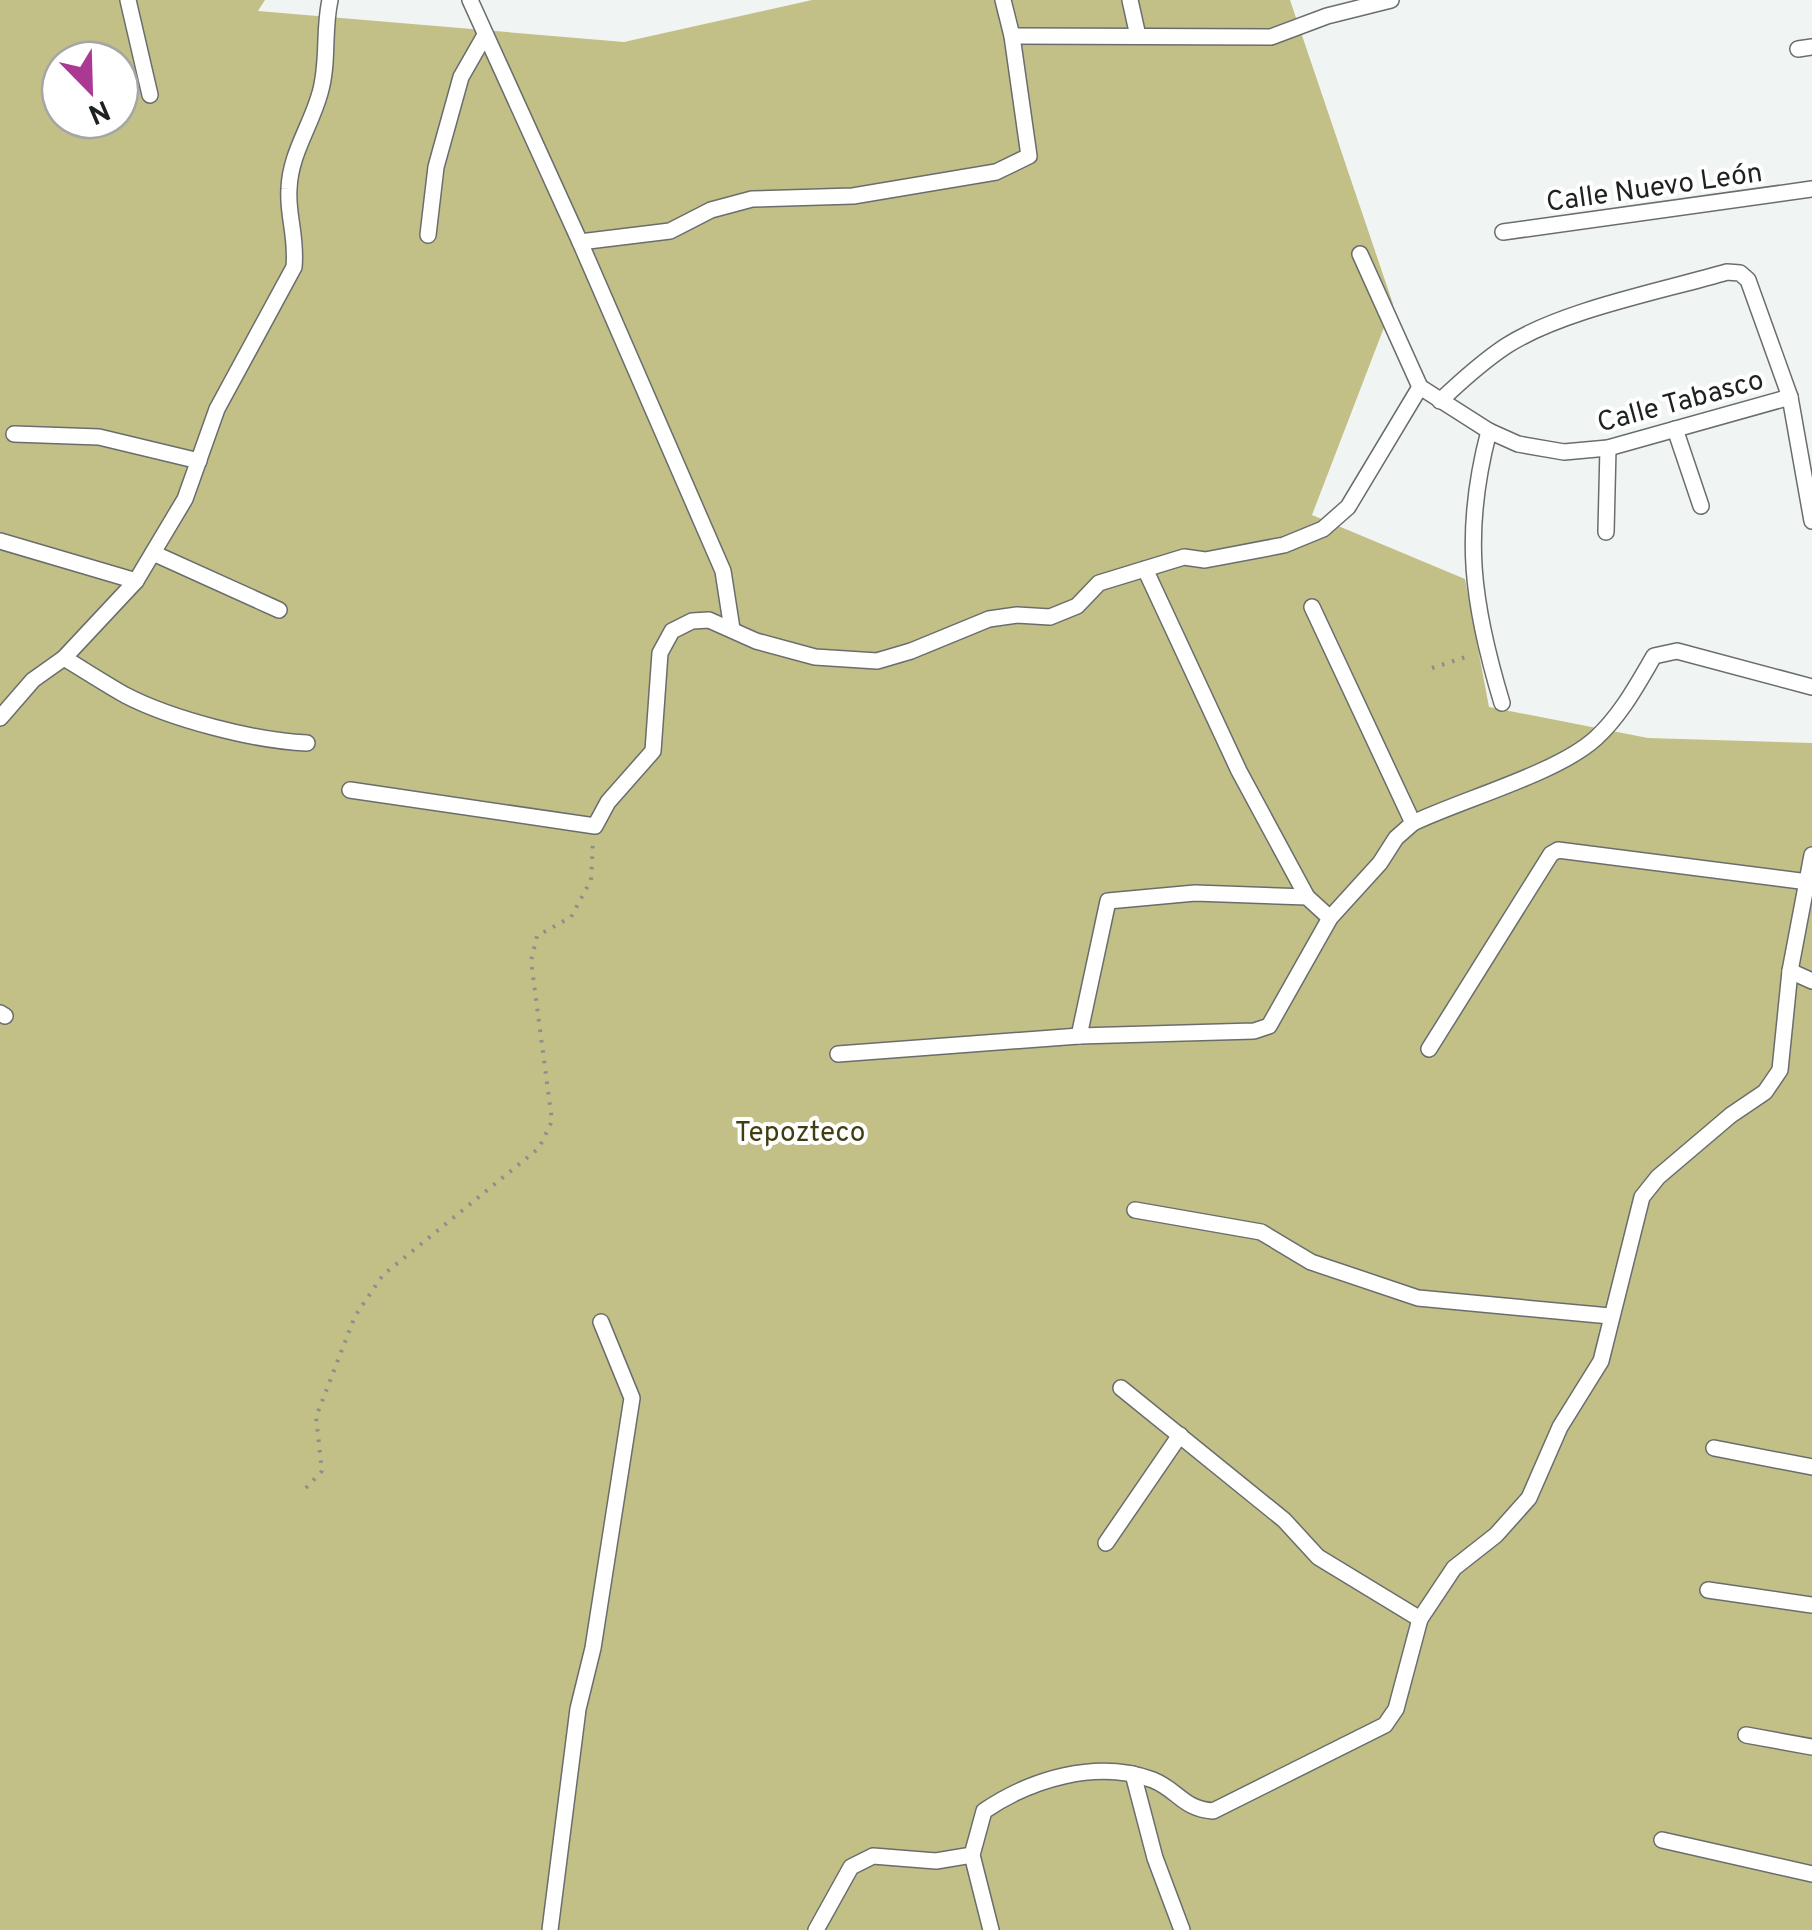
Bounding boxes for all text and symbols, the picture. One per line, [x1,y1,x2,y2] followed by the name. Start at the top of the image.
[40,40,140,140] north arrow
[82,90,115,131] text: N
[1544,156,1765,222] street label: Calle Nuevo León
[1594,363,1768,442] street label: Calle Tabasco
[735,1116,865,1152] park label: Tepozteco

